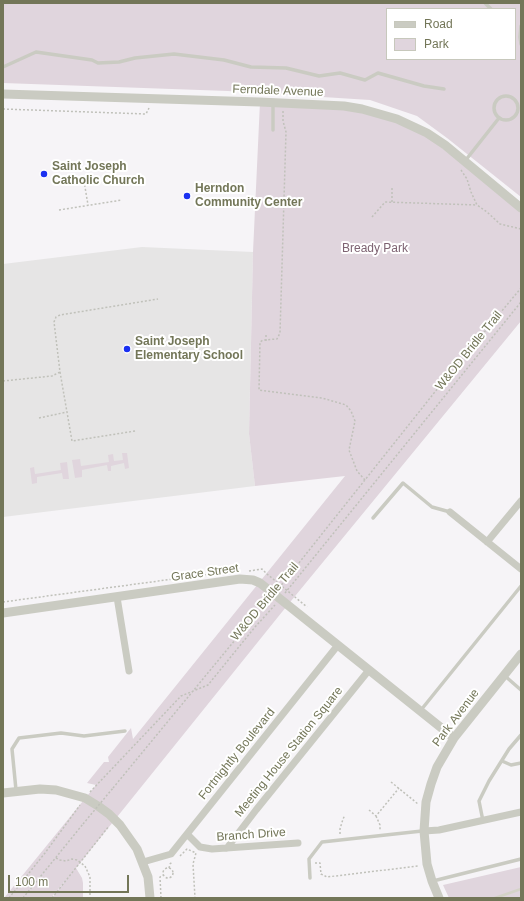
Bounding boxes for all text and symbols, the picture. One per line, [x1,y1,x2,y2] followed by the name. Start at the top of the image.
[386,8,516,60] legend
[424,17,453,31] text: Road
[424,37,449,51] text: Park
[232,82,324,100] street label: Ferndale Avenue
[52,160,145,188] place label: Saint Joseph Catholic Church
[39,169,49,179] marker: Saint Joseph Catholic Church
[195,182,302,210] place label: Herndon Community Center
[182,191,192,201] marker: Herndon Community Center
[342,242,408,256] park label: Bready Park
[433,309,505,393] street label: W&OD Bridle Trail
[135,335,243,363] place label: Saint Joseph Elementary School
[122,344,132,354] marker: Saint Joseph Elementary School
[228,560,302,644] street label: W&OD Bridle Trail
[170,561,240,585] street label: Grace Street
[232,684,346,820] street label: Meeting House Station Square
[430,686,482,750] street label: Park Avenue
[196,705,278,803] street label: Fortnightly Boulevard
[216,825,286,845] street label: Branch Drive
[10,867,131,893] scale bar
[15,875,48,889] text: 100 m

